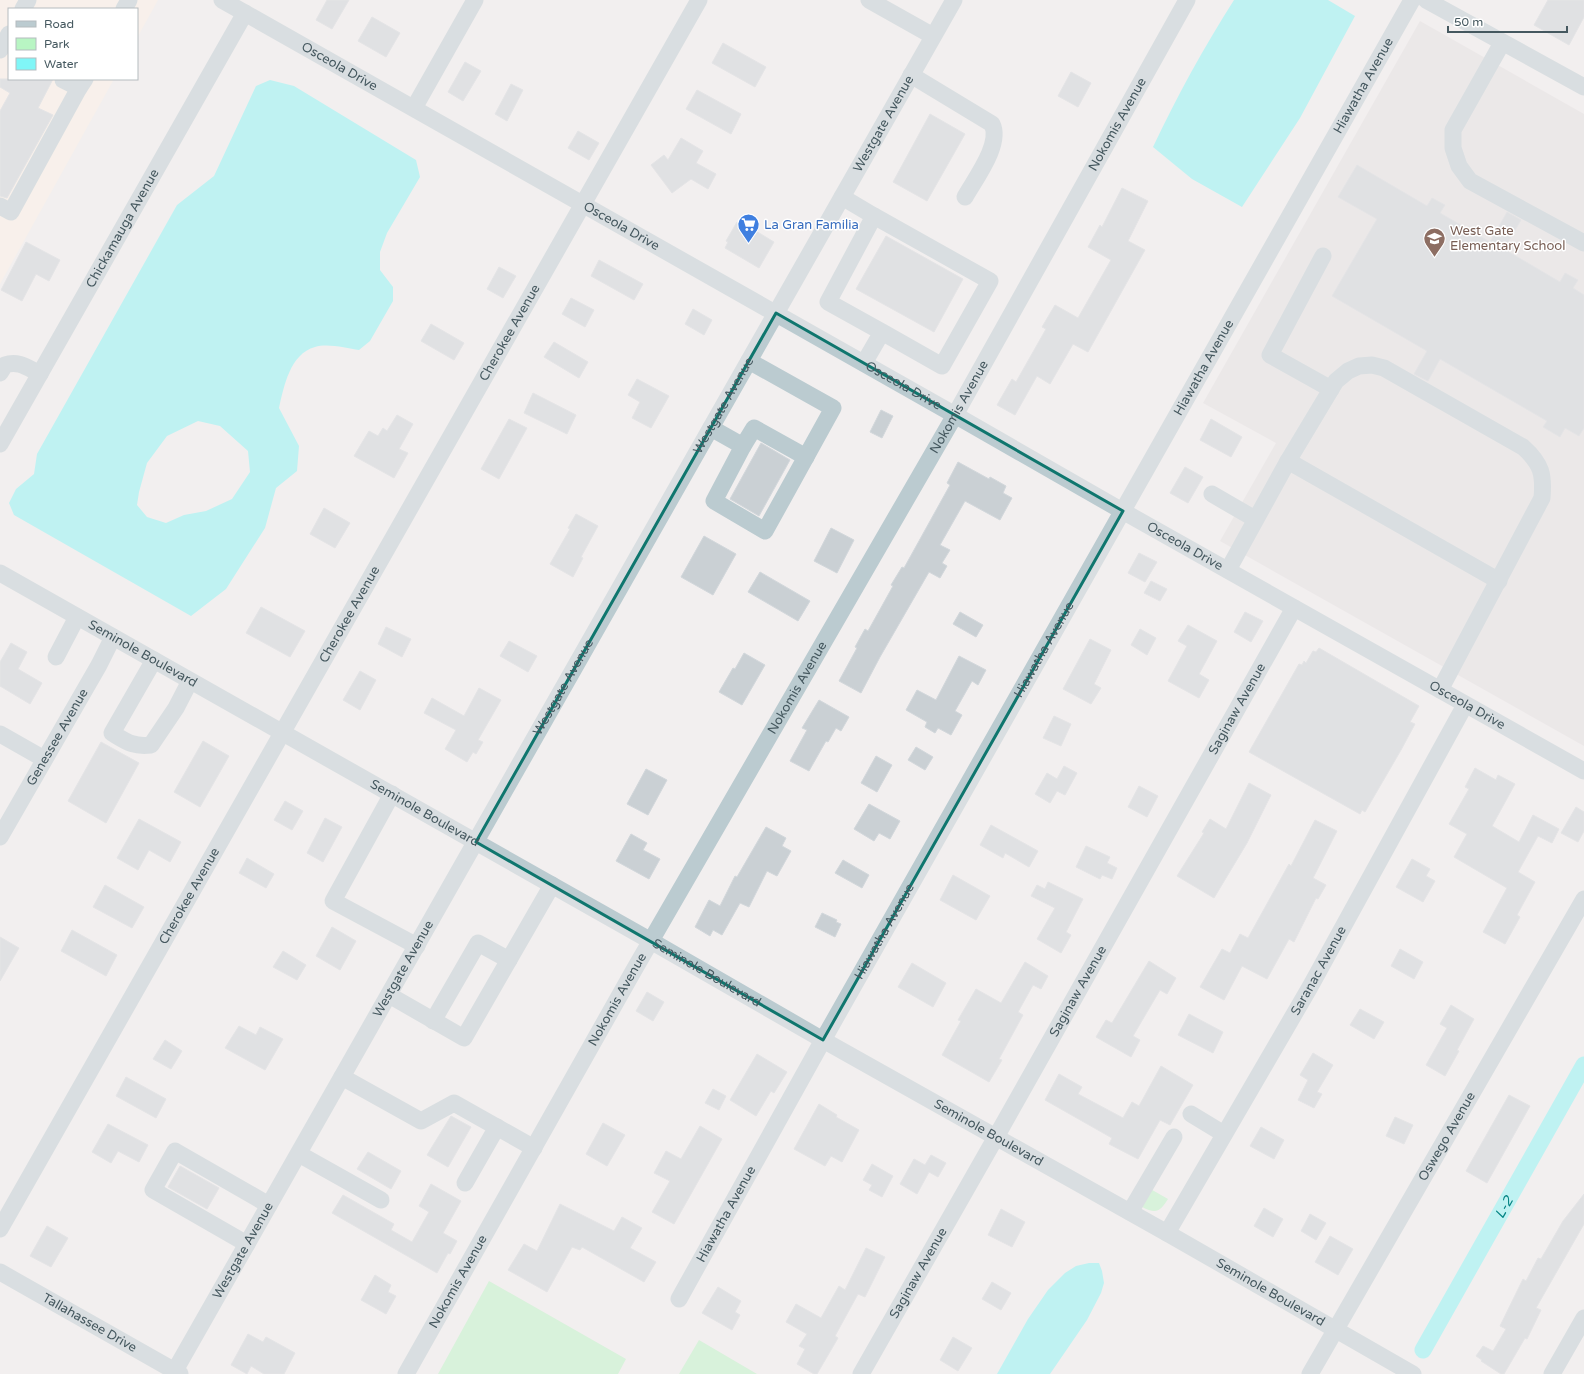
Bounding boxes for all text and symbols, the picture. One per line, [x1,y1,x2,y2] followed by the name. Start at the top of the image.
[8,8,138,80] legend
[1448,8,1567,34] scale bar
[1454,15,1483,29] text: 50 m
[44,17,74,31] text: Road
[1330,35,1397,137] street label: Hiawatha Avenue
[44,37,70,51] text: Park
[299,39,380,94] street label: Osceola Drive
[44,57,79,71] text: Water
[850,73,917,175] street label: Westgate Avenue
[1085,75,1150,174] street label: Nokomis Avenue
[82,166,163,291] street label: Chickamauga Avenue
[581,198,662,254] street label: Osceola Drive
[736,212,762,245] supermarket icon: La Gran Familia
[764,217,859,233] place label: La Gran Familia
[1450,223,1565,254] place label: West Gate Elementary School
[1421,225,1447,258] school or university icon: West Gate Elementary School
[476,282,544,384] street label: Cherokee Avenue
[1170,317,1237,418] street label: Hiawatha Avenue
[690,354,757,457] street label: Westgate Avenue
[862,358,944,414] street label: Osceola Drive
[926,358,992,456] street label: Nokomis Avenue
[1144,518,1226,574] street label: Osceola Drive
[316,563,383,666] street label: Cherokee Avenue
[1011,599,1078,700] street label: Hiawatha Avenue
[85,617,200,691] street label: Seminole Boulevard
[530,636,597,738] street label: Westgate Avenue
[764,639,830,737] street label: Nokomis Avenue
[1205,661,1269,757] street label: Saginaw Avenue
[1426,677,1508,733] street label: Osceola Drive
[23,686,92,789] street label: Genessee Avenue
[367,776,482,850] street label: Seminole Boulevard
[156,845,223,947] street label: Cherokee Avenue
[851,881,918,982] street label: Hiawatha Avenue
[370,918,437,1020] street label: Westgate Avenue
[1287,923,1350,1018] street label: Saranac Avenue
[649,935,764,1011] street label: Seminole Boulevard
[1046,943,1110,1040] street label: Saginaw Avenue
[585,950,650,1049] street label: Nokomis Avenue
[1415,1089,1479,1184] street label: Oswego Avenue
[931,1096,1046,1170] street label: Seminole Boulevard
[693,1163,759,1265] street label: Hiawatha Avenue
[1491,1192,1517,1221] water label: L-2
[209,1199,277,1302] street label: Westgate Avenue
[886,1225,951,1322] street label: Saginaw Avenue
[425,1232,491,1331] street label: Nokomis Avenue
[1213,1255,1328,1330] street label: Seminole Boulevard
[40,1290,140,1356] street label: Tallahassee Drive

